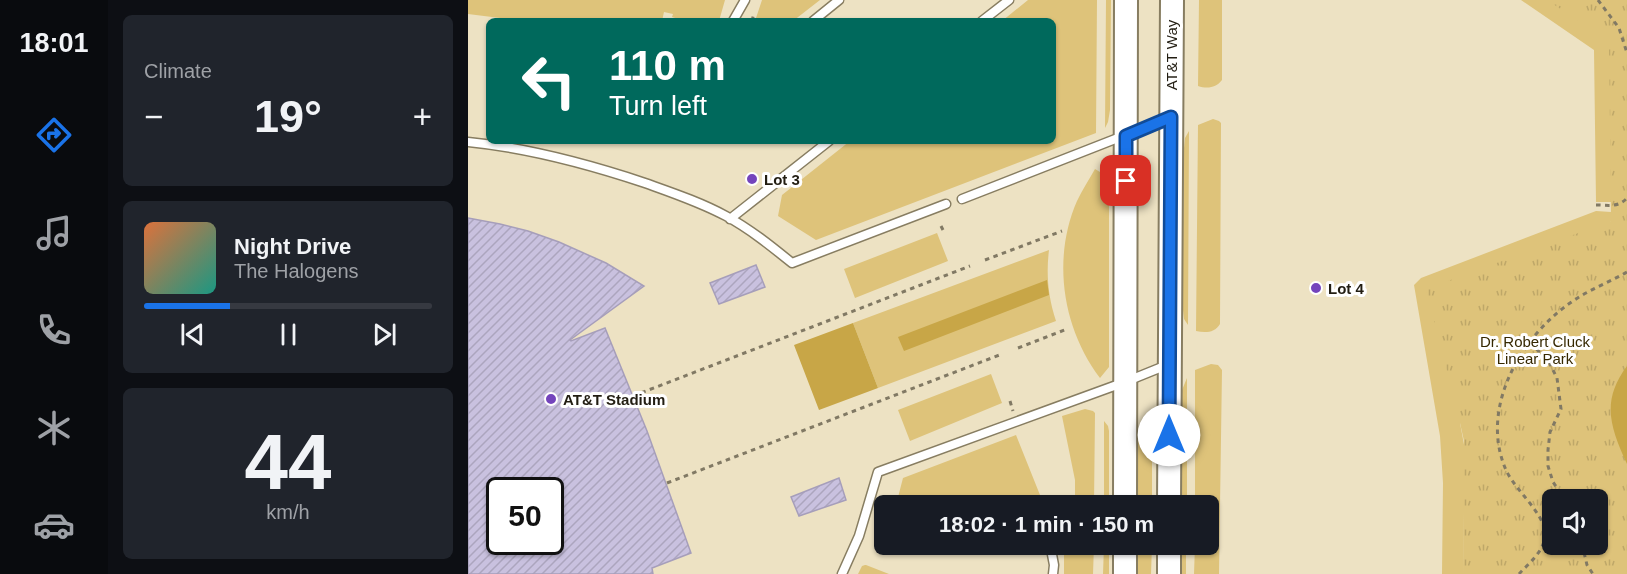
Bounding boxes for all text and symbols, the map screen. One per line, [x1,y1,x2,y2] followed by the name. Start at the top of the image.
[1163,19,1180,90] street label: AT&T Way
[19,28,89,58] text: 18:01
[510,42,588,120] icon: left
[609,42,726,89] text: 110 m
[144,60,212,82] text: Climate
[254,91,322,142] text: 19°
[609,91,707,121] text: Turn left
[144,98,163,135] text: −
[413,98,432,135] text: +
[33,114,75,156] icon: directions
[1100,155,1151,206] pin
[1109,164,1142,197] icon: arrive
[764,171,800,188] place label: Lot 3
[745,172,759,186] marker: Lot 3
[33,212,75,254] icon: music
[234,234,351,259] text: Night Drive
[234,260,359,282] text: The Halogens
[1328,280,1364,297] place label: Lot 4
[1309,281,1323,295] marker: Lot 4
[33,309,75,351] icon: phone
[176,318,209,351] icon: previous
[272,318,305,351] icon: pause
[368,318,401,351] icon: next
[1480,333,1591,367] park label: Dr. Robert Cluck Linear Park
[563,391,665,408] place label: AT&T Stadium
[544,392,558,406] marker: AT&T Stadium
[1137,403,1201,467] position arrow
[33,407,75,449] icon: climate
[245,418,331,506] text: 44
[486,477,564,555] speed limit sign: 50
[1542,489,1608,555] map controls
[1542,489,1608,555] button: sound
[266,501,310,523] text: km/h
[33,504,75,546] icon: car
[939,512,1154,537] text: 18:02 · 1 min · 150 m

